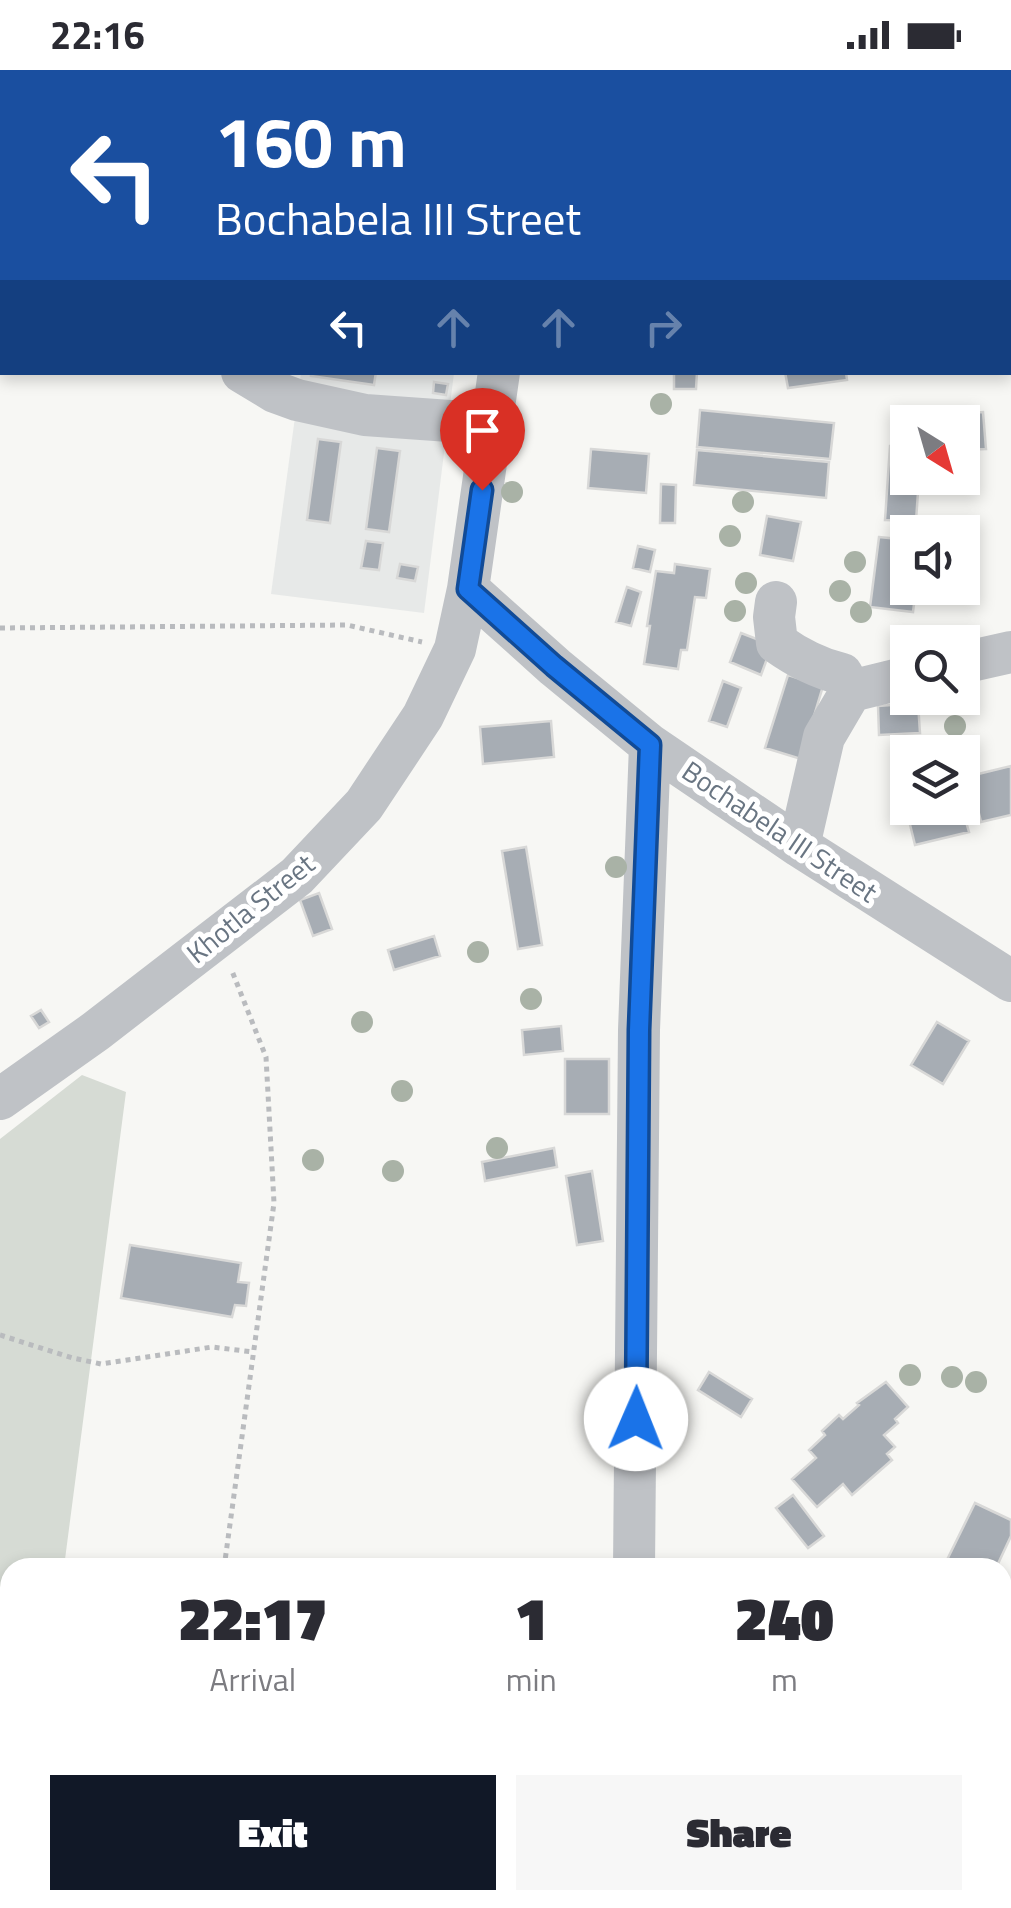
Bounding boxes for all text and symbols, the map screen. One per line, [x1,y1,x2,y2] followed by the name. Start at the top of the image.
[50,6,145,64] text: 22:16
[215,88,407,194] text: 160 m
[50,110,180,240] icon: left
[215,184,581,252] text: Bochabela III Street
[321,300,376,355] icon: left
[426,300,481,355] icon: ahead
[531,300,586,355] icon: ahead
[636,300,691,355] icon: right
[440,388,525,491] pin
[455,403,510,458] icon: arrive
[890,405,980,495] north arrow
[890,405,980,825] map controls
[890,515,980,605] button: sound
[890,625,980,715] button: search
[890,735,980,825] button: layers
[674,749,887,913] street label: Bochabela III Street
[177,843,324,973] street label: Khotla Street
[584,1367,688,1471] position arrow
[178,1572,327,1663] text: 22:17
[515,1572,548,1663] text: 1
[735,1572,834,1663] text: 240
[209,1655,296,1703] text: Arrival
[506,1655,557,1703] text: min
[771,1655,798,1703] text: m
[50,1775,496,1890] button: Exit
[516,1775,962,1890] button: Share

